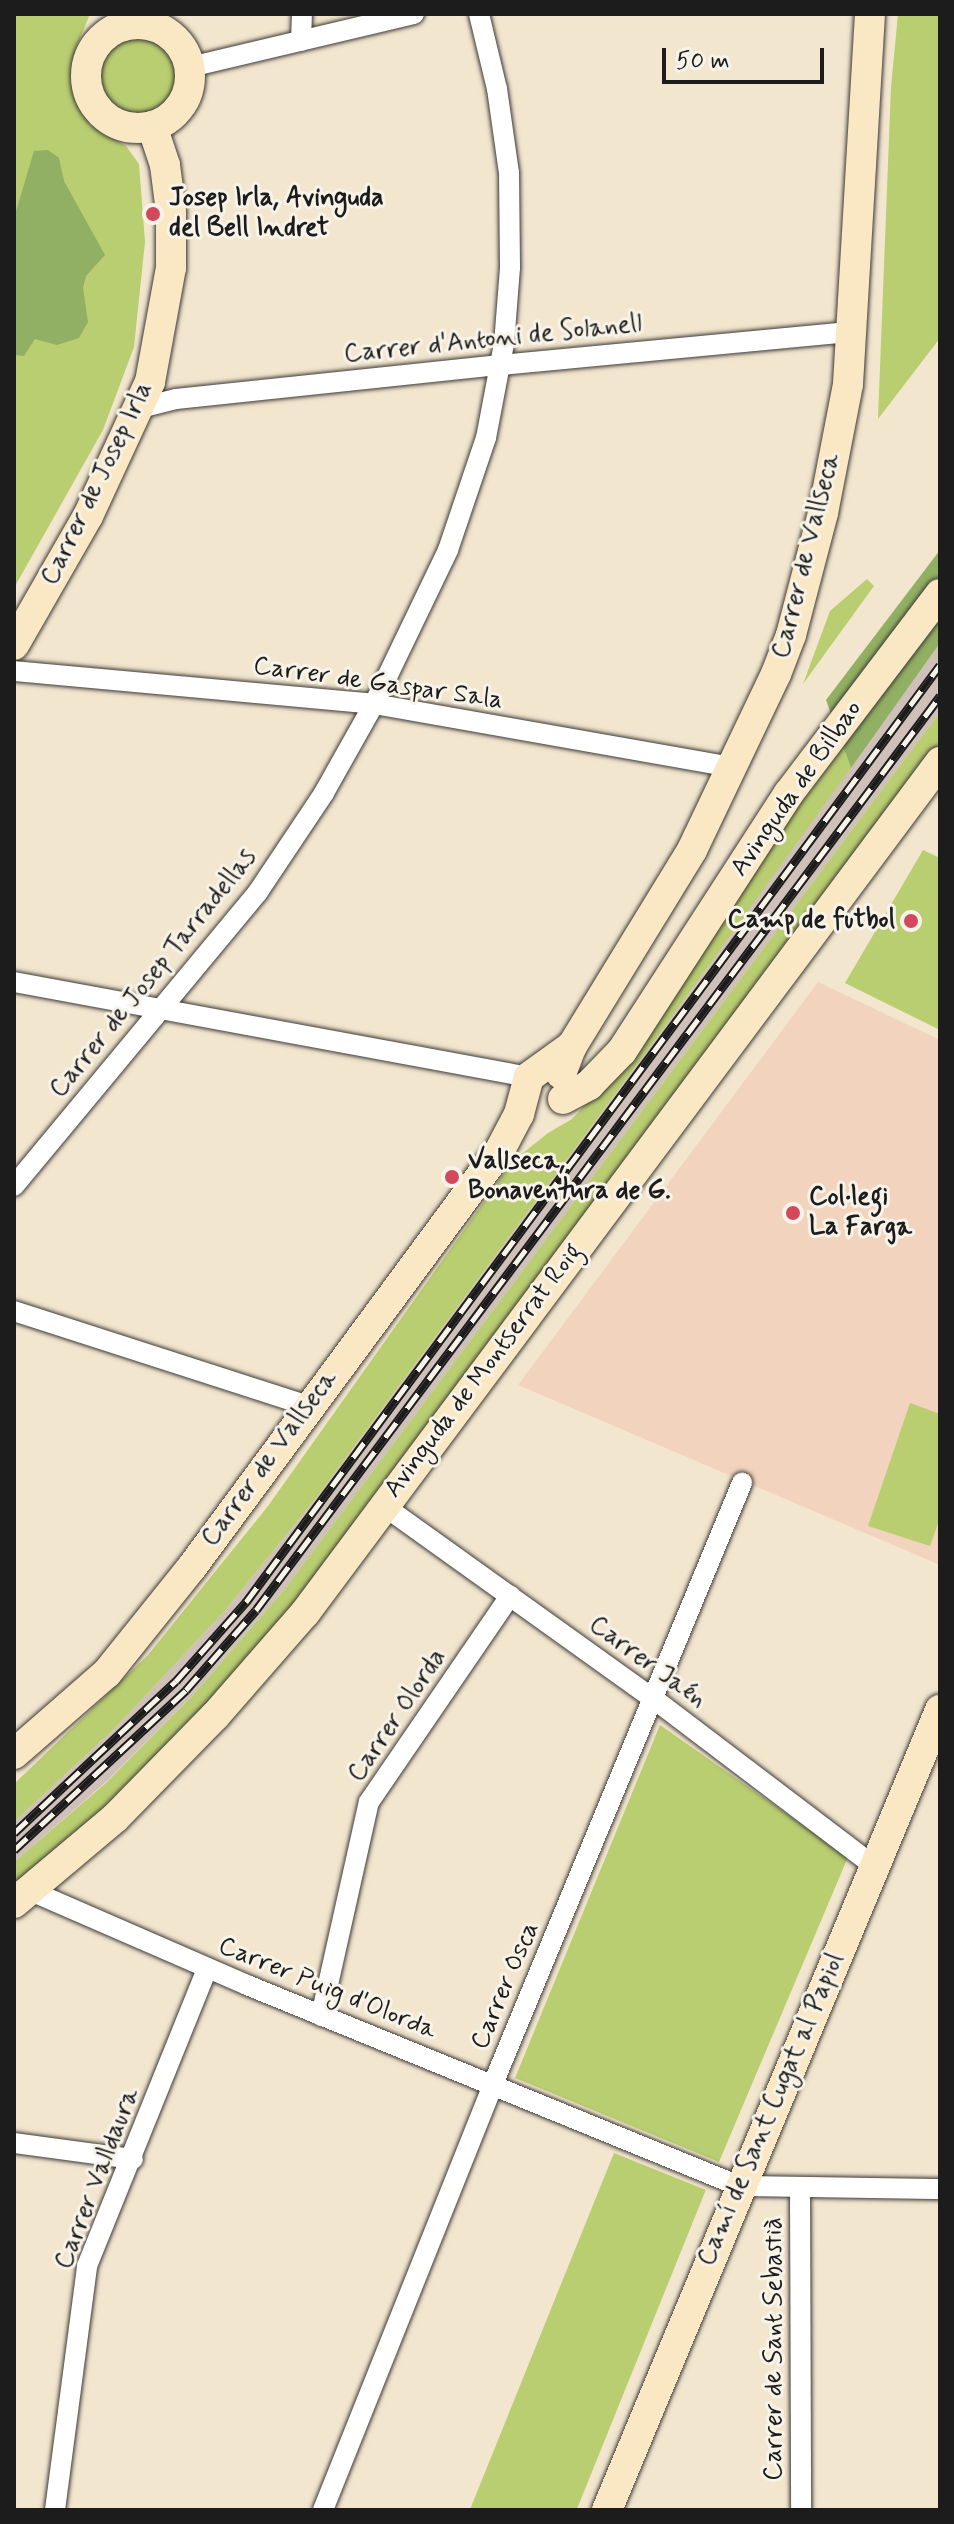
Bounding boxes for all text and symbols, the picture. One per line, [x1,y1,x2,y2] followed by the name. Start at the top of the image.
[666,32,828,82] scale bar
[676,46,730,77] text: 50 m
[169,183,391,244] place label: Josep Irla, Avinguda del Bell Indret
[144,205,162,223] marker: Josep Irla, Avinguda del Bell Indret
[339,308,647,372] street label: Carrer d'Antoni de Solanell
[35,376,161,592] street label: Carrer de Josep Irla
[767,452,847,660] street label: Carrer de Vallseca
[255,652,501,716] street label: Carrer de Gaspar Sala
[726,696,868,882] street label: Avinguda de Bilbao
[47,847,261,1101] street label: Carrer de Josep Tarradellas
[726,905,895,937] place label: Camp de futbol
[902,912,920,930] marker: Camp de futbol
[468,1146,670,1208] place label: Vallseca, Bonaventura de G.
[443,1168,461,1186] marker: Vallseca, Bonaventura de G.
[809,1182,908,1244] place label: Col·legi La Farga
[784,1204,802,1222] marker: Col·legi La Farga
[374,1232,594,1510] street label: Avinguda de Montserrat Roig
[196,1366,344,1552] street label: Carrer de Vallseca
[582,1610,712,1716] street label: Carrer Jaén
[341,1642,455,1790] street label: Carrer Olorda
[465,1916,547,2056] street label: Carrer Osca
[215,1932,439,2046] street label: Carrer Puig d'Olorda
[694,1954,850,2266] street label: Camí de Sant Cugat al Papiol
[50,2085,146,2273] street label: Carrer Valldaura
[759,2215,791,2483] street label: Carrer de Sant Sebastià

